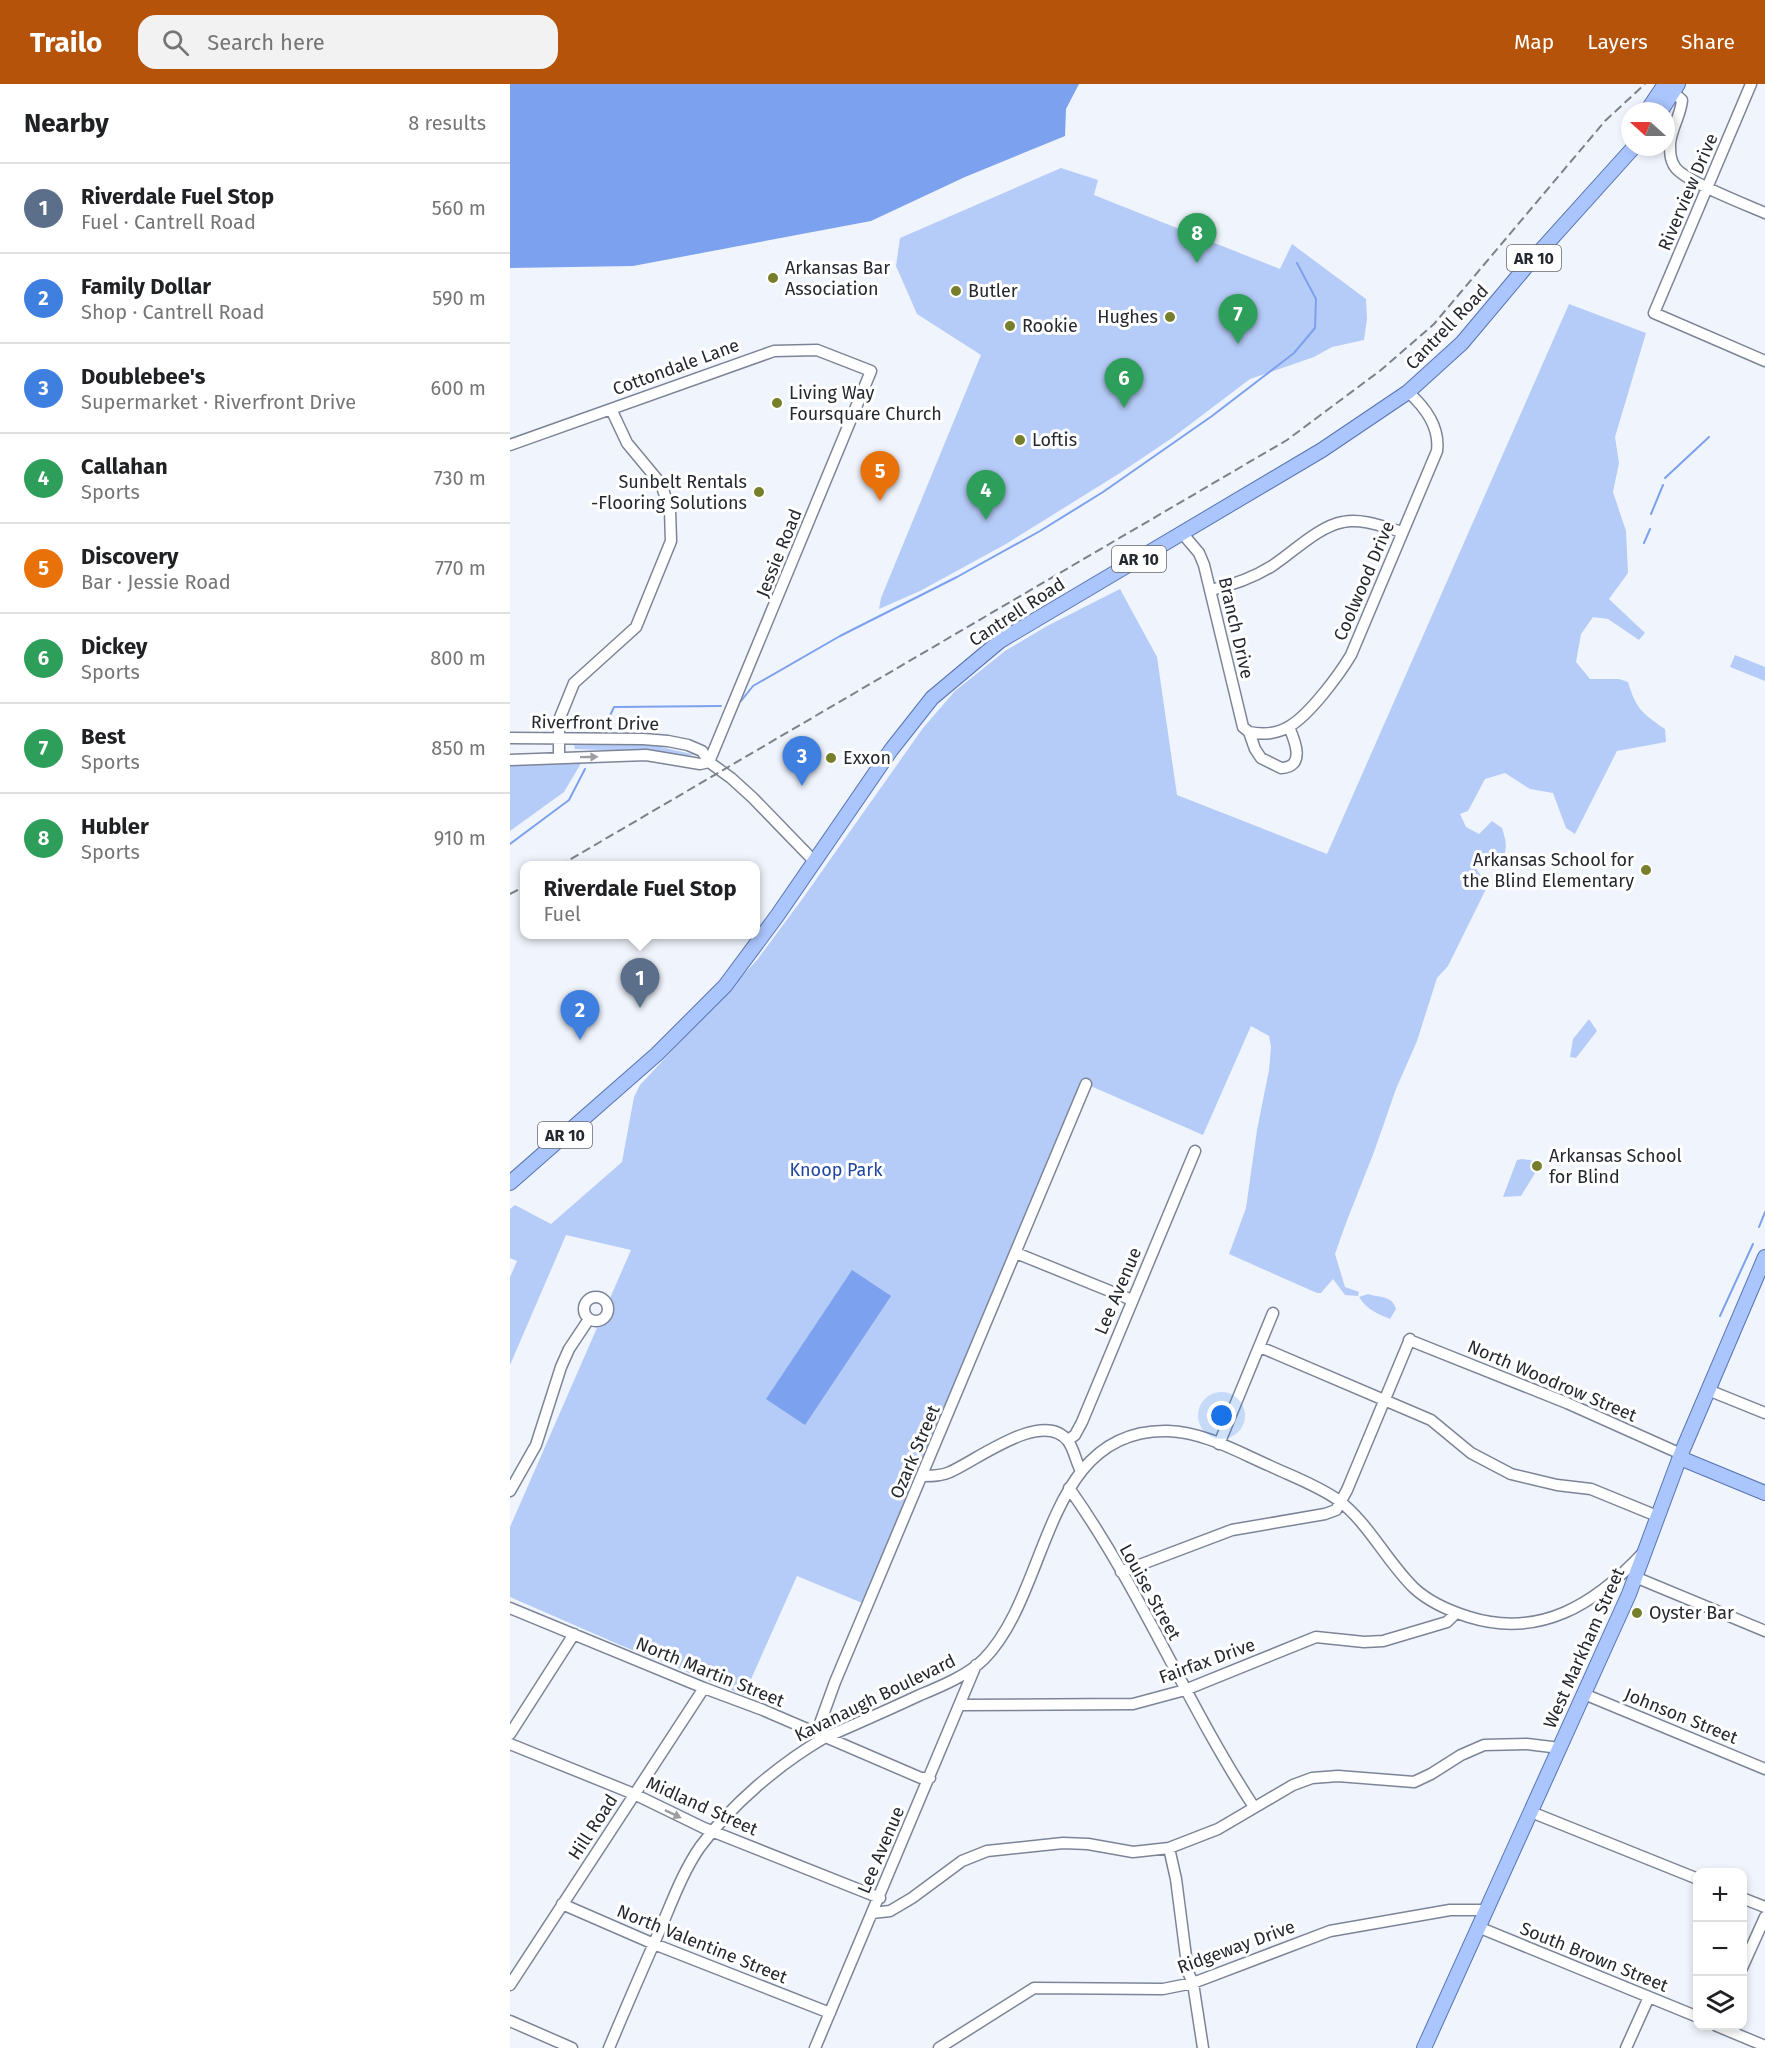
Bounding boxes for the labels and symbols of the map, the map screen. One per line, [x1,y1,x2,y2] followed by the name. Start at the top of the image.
[1621,102,1675,156] north arrow
[1653,130,1723,254] street label: Riverview Drive
[1178,214,1216,263] pin: 8
[1507,245,1561,271] road number: AR 10
[785,257,890,300] place label: Arkansas Bar Association
[766,271,780,285] marker: Arkansas Bar Association
[968,280,1018,302] place label: Butler
[1401,280,1493,374] street label: Cantrell Road
[949,284,963,298] marker: Butler
[1218,294,1258,344] pin: 7
[1097,306,1158,328] place label: Hughes
[1163,310,1177,324] marker: Hughes
[1022,315,1078,337] place label: Rookie
[1003,319,1017,333] marker: Rookie
[610,334,742,400] street label: Cottondale Lane
[1104,358,1144,408] pin: 6
[789,382,942,425] place label: Living Way Foursquare Church
[770,396,784,410] marker: Living Way Foursquare Church
[1032,429,1077,451] place label: Loftis
[1013,433,1027,447] marker: Loftis
[860,452,899,501] pin: 5
[966,470,1006,520] pin: 4
[591,471,747,514] place label: Sunbelt Rentals -Flooring Solutions
[752,485,766,499] marker: Sunbelt Rentals -Flooring Solutions
[751,506,807,600] street label: Jessie Road
[1329,518,1399,644] street label: Coolwood Drive
[1112,546,1166,572] road number: AR 10
[965,573,1069,651] street label: Cantrell Road
[1214,575,1258,681] street label: Branch Drive
[531,711,659,735] street label: Riverfront Drive
[782,736,822,786] pin: 3
[843,747,891,769] place label: Exxon
[824,751,838,765] marker: Exxon
[580,752,599,761] one-way arrow
[1463,849,1634,892] place label: Arkansas School for the Blind Elementary
[1639,863,1653,877] marker: Arkansas School for the Blind Elementary
[620,958,660,1008] pin: 1
[560,990,600,1040] pin: 2
[538,1122,592,1148] road number: AR 10
[1549,1145,1682,1188] place label: Arkansas School for Blind
[789,1159,883,1181] park label: Knoop Park
[1530,1159,1544,1173] marker: Arkansas School for Blind
[1090,1244,1146,1338] street label: Lee Avenue
[1464,1335,1640,1427] street label: North Woodrow Street
[885,1401,945,1502] street label: Ozark Street
[1207,1401,1236,1430] your location
[1115,1540,1186,1644] street label: Louise Street
[1539,1564,1630,1732] street label: West Markham Street
[1649,1602,1734,1624] place label: Oyster Bar
[1630,1606,1644,1620] marker: Oyster Bar
[633,1632,788,1712] street label: North Martin Street
[1156,1633,1258,1689] street label: Fairfax Drive
[791,1649,959,1747] street label: Kavanaugh Boulevard
[1621,1683,1741,1749] street label: Johnson Street
[643,1772,762,1841] street label: Midland Street
[564,1790,622,1864] street label: Hill Road
[853,1803,909,1897] street label: Lee Avenue
[665,1809,682,1818] one-way arrow
[614,1900,791,1988] street label: North Valentine Street
[1174,1916,1298,1978] street label: Ridgeway Drive
[1517,1917,1672,1997] street label: South Brown Street

